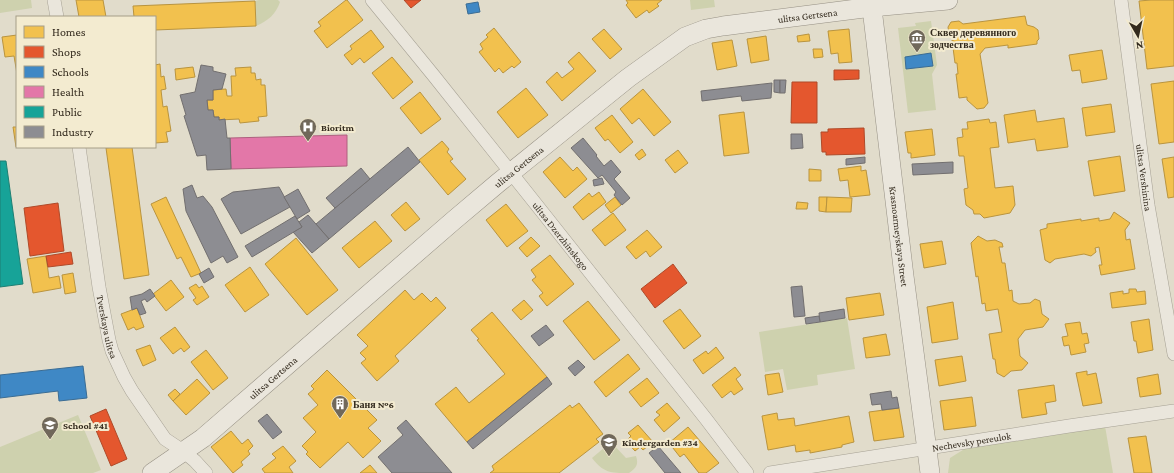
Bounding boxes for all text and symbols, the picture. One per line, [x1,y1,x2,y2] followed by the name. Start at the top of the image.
[777,6,838,25] street label: ulitsa Gertsena
[16,16,156,148] legend
[1118,16,1158,56] north arrow
[52,25,86,39] text: Homes
[930,27,1016,50] place label: Сквер деревянного зодчества
[907,28,927,53] museum icon: Сквер деревянного зодчества
[1134,39,1144,52] text: N
[52,45,81,59] text: Shops
[52,65,89,79] text: Schools
[52,85,85,99] text: Health
[52,105,82,119] text: Public
[298,117,318,142] hospital icon: Bioritm
[321,122,354,133] place label: Bioritm
[52,125,94,139] text: Industry
[1134,143,1154,212] street label: ulitsa Vershinina
[492,144,546,190] street label: ulitsa Gertsena
[887,186,910,288] street label: Krasnoarmeyskaya Street
[530,200,591,272] street label: ulitsa Dzerzhinskogo
[95,294,120,361] street label: Tverskaya ulitsa
[247,354,299,402] street label: ulitsa Gertsena
[330,394,350,419] building icon: Баня №6
[353,399,394,410] place label: Баня №6
[40,415,60,440] school or university icon: School #41
[63,420,108,431] place label: School #41
[931,430,1012,453] street label: Nechevsky pereulok
[599,432,619,457] school or university icon: Kindergarden #34
[622,437,698,448] place label: Kindergarden #34

